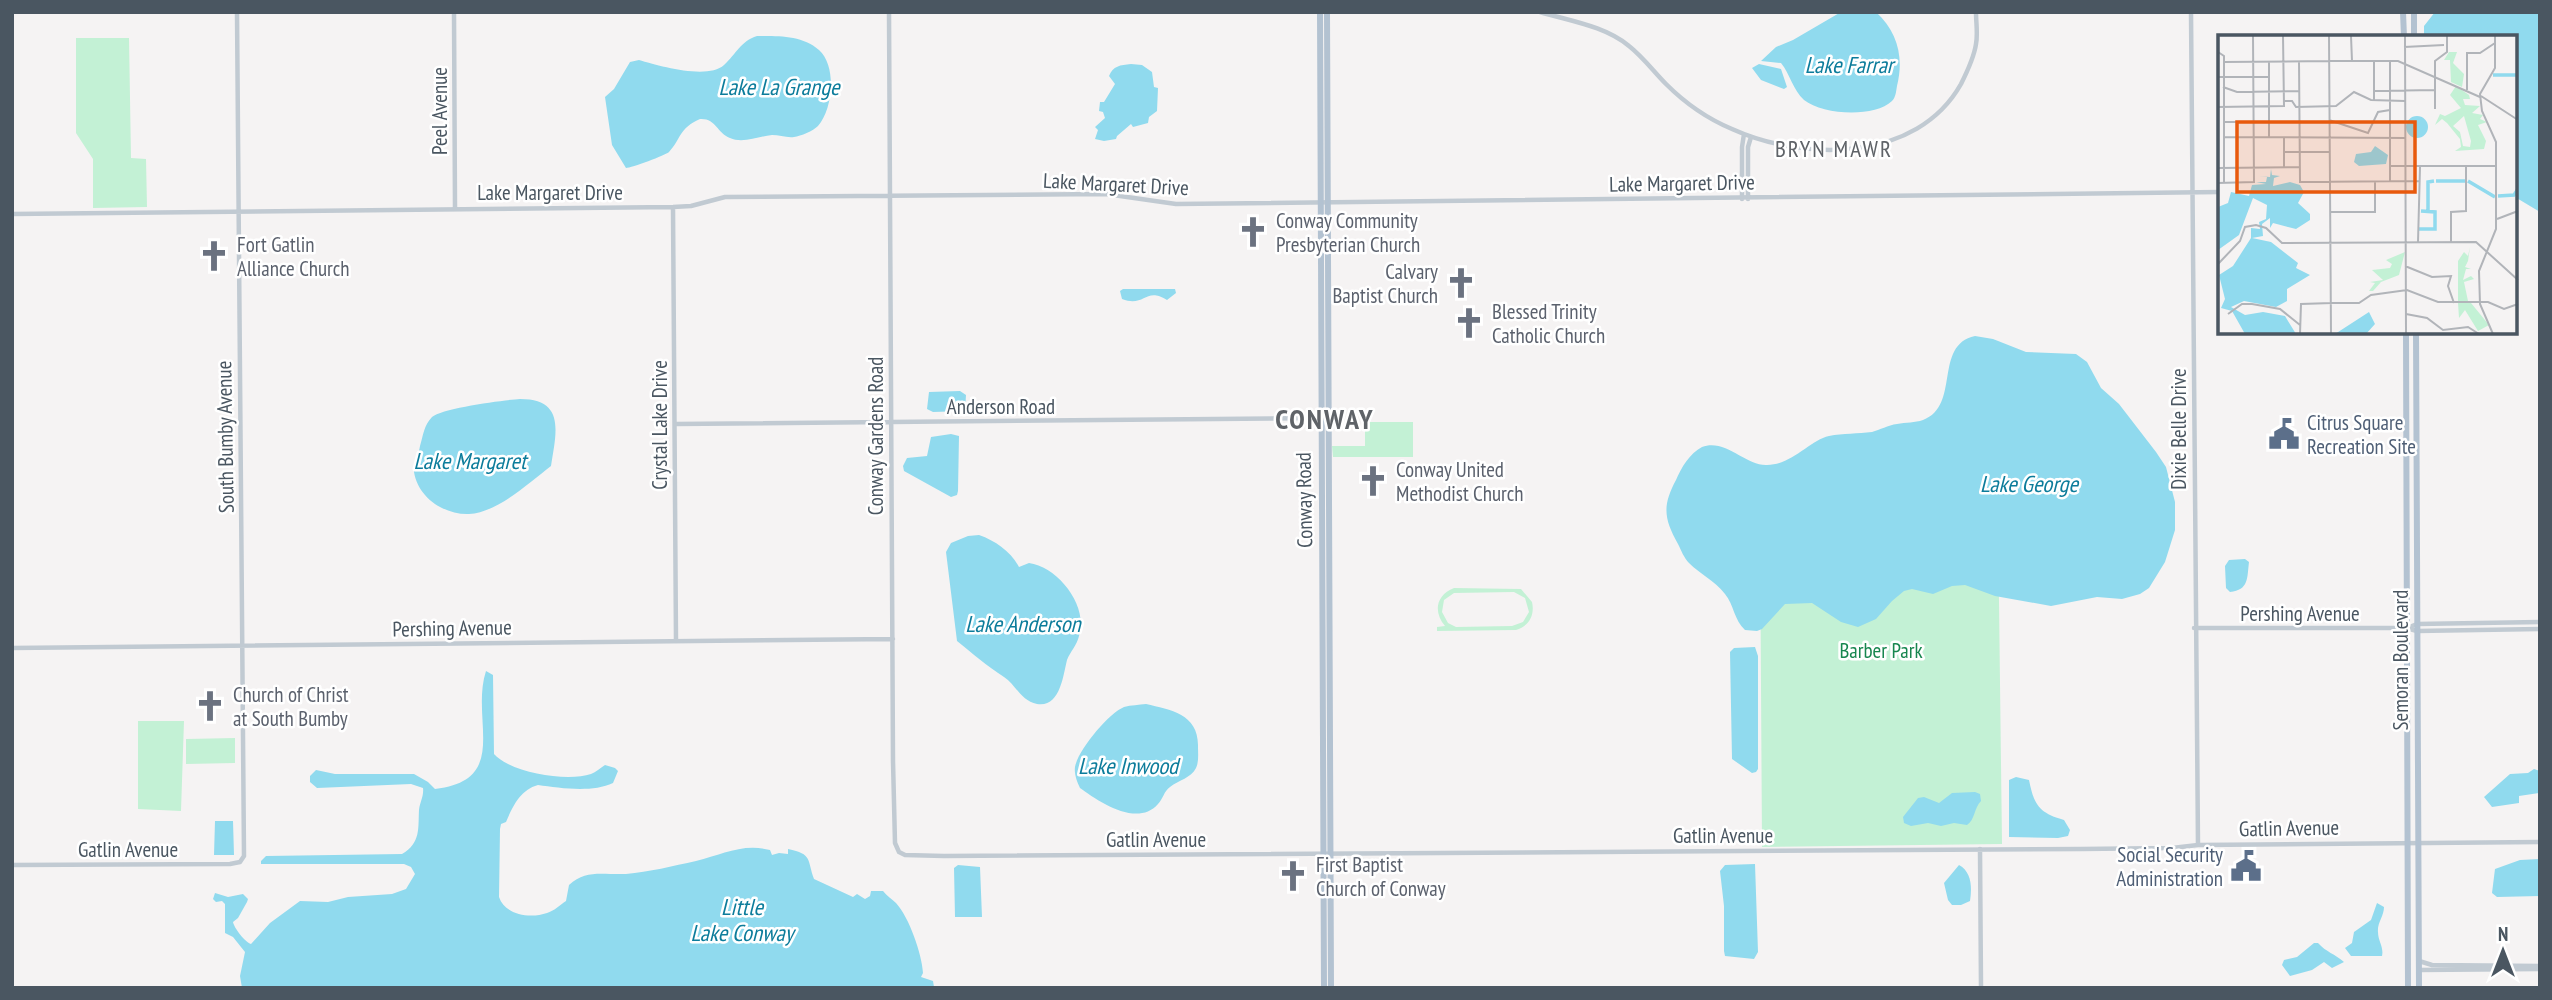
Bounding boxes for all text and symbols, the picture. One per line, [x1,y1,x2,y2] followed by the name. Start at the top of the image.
[2218,35,2517,334] inset map
[1805,50,1897,79] water label: Lake Farrar
[426,67,453,155] street label: Peel Avenue
[718,72,841,101] water label: Lake La Grange
[1775,134,1893,163] district label: BRYN MAWR
[1043,167,1189,201] street label: Lake Margaret Drive
[1609,168,1755,198] street label: Lake Margaret Drive
[477,179,623,206] street label: Lake Margaret Drive
[1276,207,1420,258] place label: Conway Community Presbyterian Church
[1236,215,1270,249] church icon: Conway Community Presbyterian Church
[237,231,350,282] place label: Fort Gatlin Alliance Church
[197,239,231,273] church icon: Fort Gatlin Alliance Church
[1332,258,1438,309] place label: Calvary Baptist Church
[1444,266,1478,300] church icon: Calvary Baptist Church
[1492,298,1605,349] place label: Blessed Trinity Catholic Church
[1452,306,1486,340] church icon: Blessed Trinity Catholic Church
[862,357,889,515] street label: Conway Gardens Road
[646,360,673,490] street label: Crystal Lake Drive
[210,361,240,513] street label: South Bumby Avenue
[2165,368,2192,490] street label: Dixie Belle Drive
[947,393,1055,420] street label: Anderson Road
[1275,400,1375,437] district label: CONWAY
[2307,409,2416,460] place label: Citrus Square Recreation Site
[2267,417,2301,451] public building icon: Citrus Square Recreation Site
[414,446,529,475] water label: Lake Margaret
[1290,452,1318,548] street label: Conway Road
[1396,456,1524,507] place label: Conway United Methodist Church
[1356,464,1390,498] church icon: Conway United Methodist Church
[1980,469,2079,498] water label: Lake George
[2387,590,2414,730] street label: Semoran Boulevard
[2240,600,2360,627] street label: Pershing Avenue
[965,609,1083,638] water label: Lake Anderson
[392,613,512,643] street label: Pershing Avenue
[1839,637,1923,664] park label: Barber Park
[233,681,349,732] place label: Church of Christ at South Bumby
[193,689,227,723] church icon: Church of Christ at South Bumby
[1078,751,1181,780] water label: Lake Inwood
[2239,814,2339,842] street label: Gatlin Avenue
[1673,822,1773,849] street label: Gatlin Avenue
[1106,826,1206,853] street label: Gatlin Avenue
[78,836,178,863] street label: Gatlin Avenue
[2116,841,2223,892] place label: Social Security Administration
[2229,849,2263,883] public building icon: Social Security Administration
[1316,851,1446,902] place label: First Baptist Church of Conway
[1276,859,1310,893] church icon: First Baptist Church of Conway
[691,892,797,947] water label: Little Lake Conway
[2468,916,2538,986] north arrow
[2498,922,2508,946] text: N

